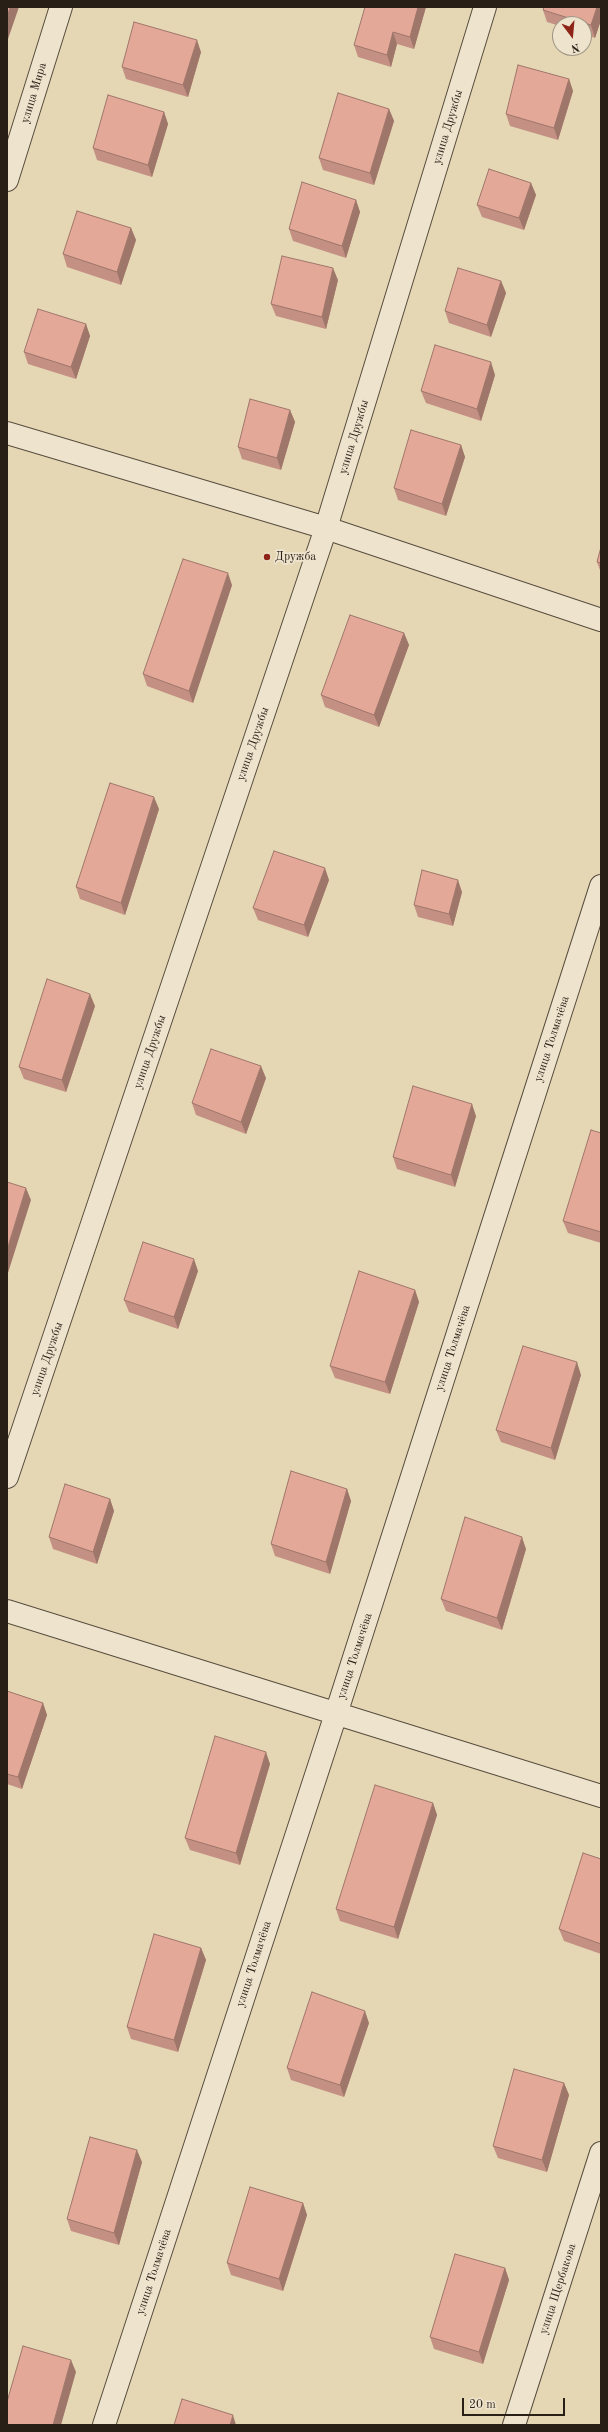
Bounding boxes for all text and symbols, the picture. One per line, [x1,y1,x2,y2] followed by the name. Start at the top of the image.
[552,16,592,56] north arrow
[570,41,581,53] text: N
[18,61,50,125] street label: улица Мира
[430,88,466,166] street label: улица Дружбы
[336,398,372,476] street label: улица Дружбы
[275,550,316,564] place label: Дружба
[262,552,272,562] marker: Дружба
[234,705,272,783] street label: улица Дружбы
[531,994,573,1084] street label: улица Толмачёва
[131,1013,169,1091] street label: улица Дружбы
[432,1303,474,1393] street label: улица Толмачёва
[28,1320,66,1398] street label: улица Дружбы
[334,1611,376,1701] street label: улица Толмачёва
[233,1919,275,2009] street label: улица Толмачёва
[133,2227,175,2317] street label: улица Толмачёва
[537,2242,579,2336] street label: улица Щербакова
[464,2390,567,2416] scale bar
[469,2399,496,2411] text: 20 m

